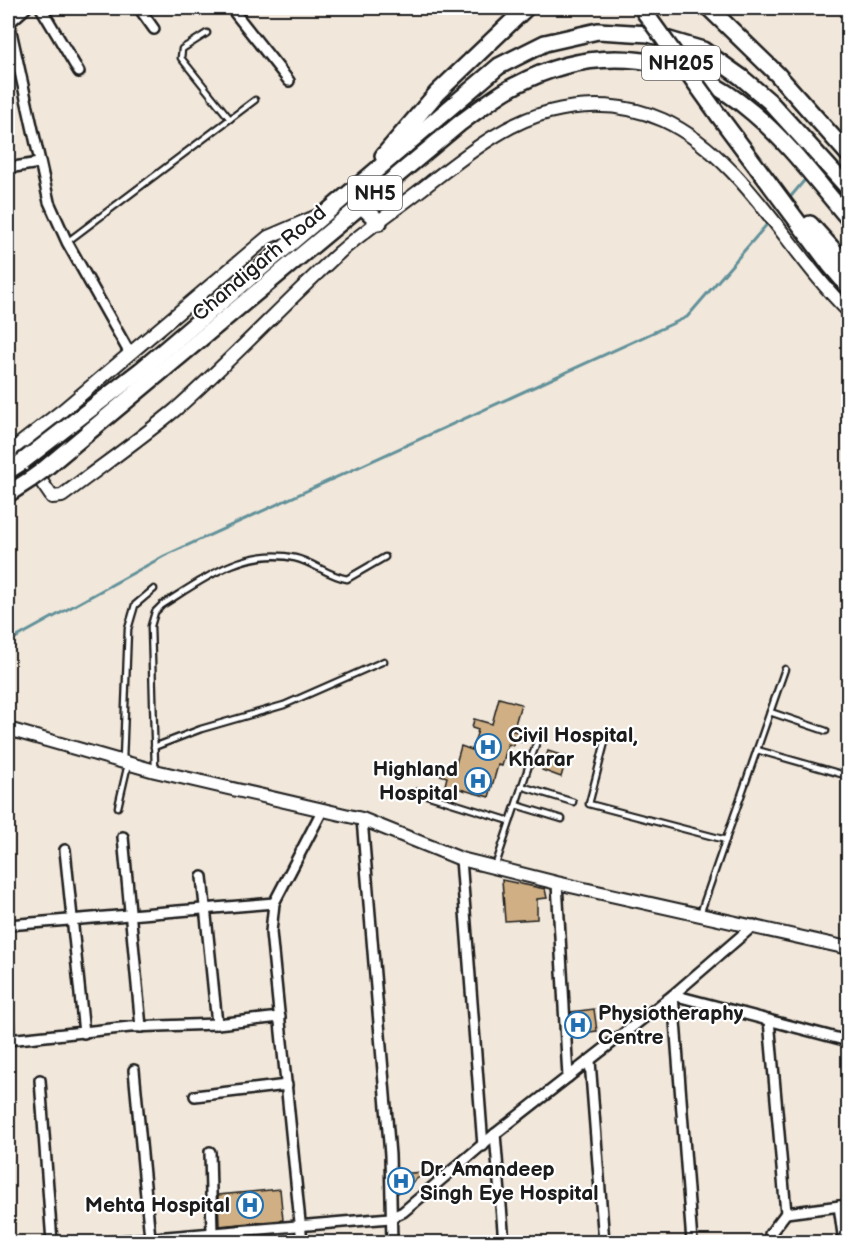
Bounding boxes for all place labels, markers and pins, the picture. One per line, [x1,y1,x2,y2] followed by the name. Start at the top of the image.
[508,723,638,772] place label: Civil Hospital, Kharar
[473,732,503,762] hospital icon: Civil Hospital, Kharar
[373,757,458,806] place label: Highland Hospital
[463,766,493,796] hospital icon: Highland Hospital
[598,1001,744,1050] place label: Physiotheraphy Centre
[563,1010,593,1040] hospital icon: Physiotheraphy Centre
[420,1157,598,1206] place label: Dr. Amandeep Singh Eye Hospital
[386,1166,416,1196] hospital icon: Dr. Amandeep Singh Eye Hospital
[235,1190,265,1220] hospital icon: Mehta Hospital
[85,1193,230,1218] place label: Mehta Hospital

